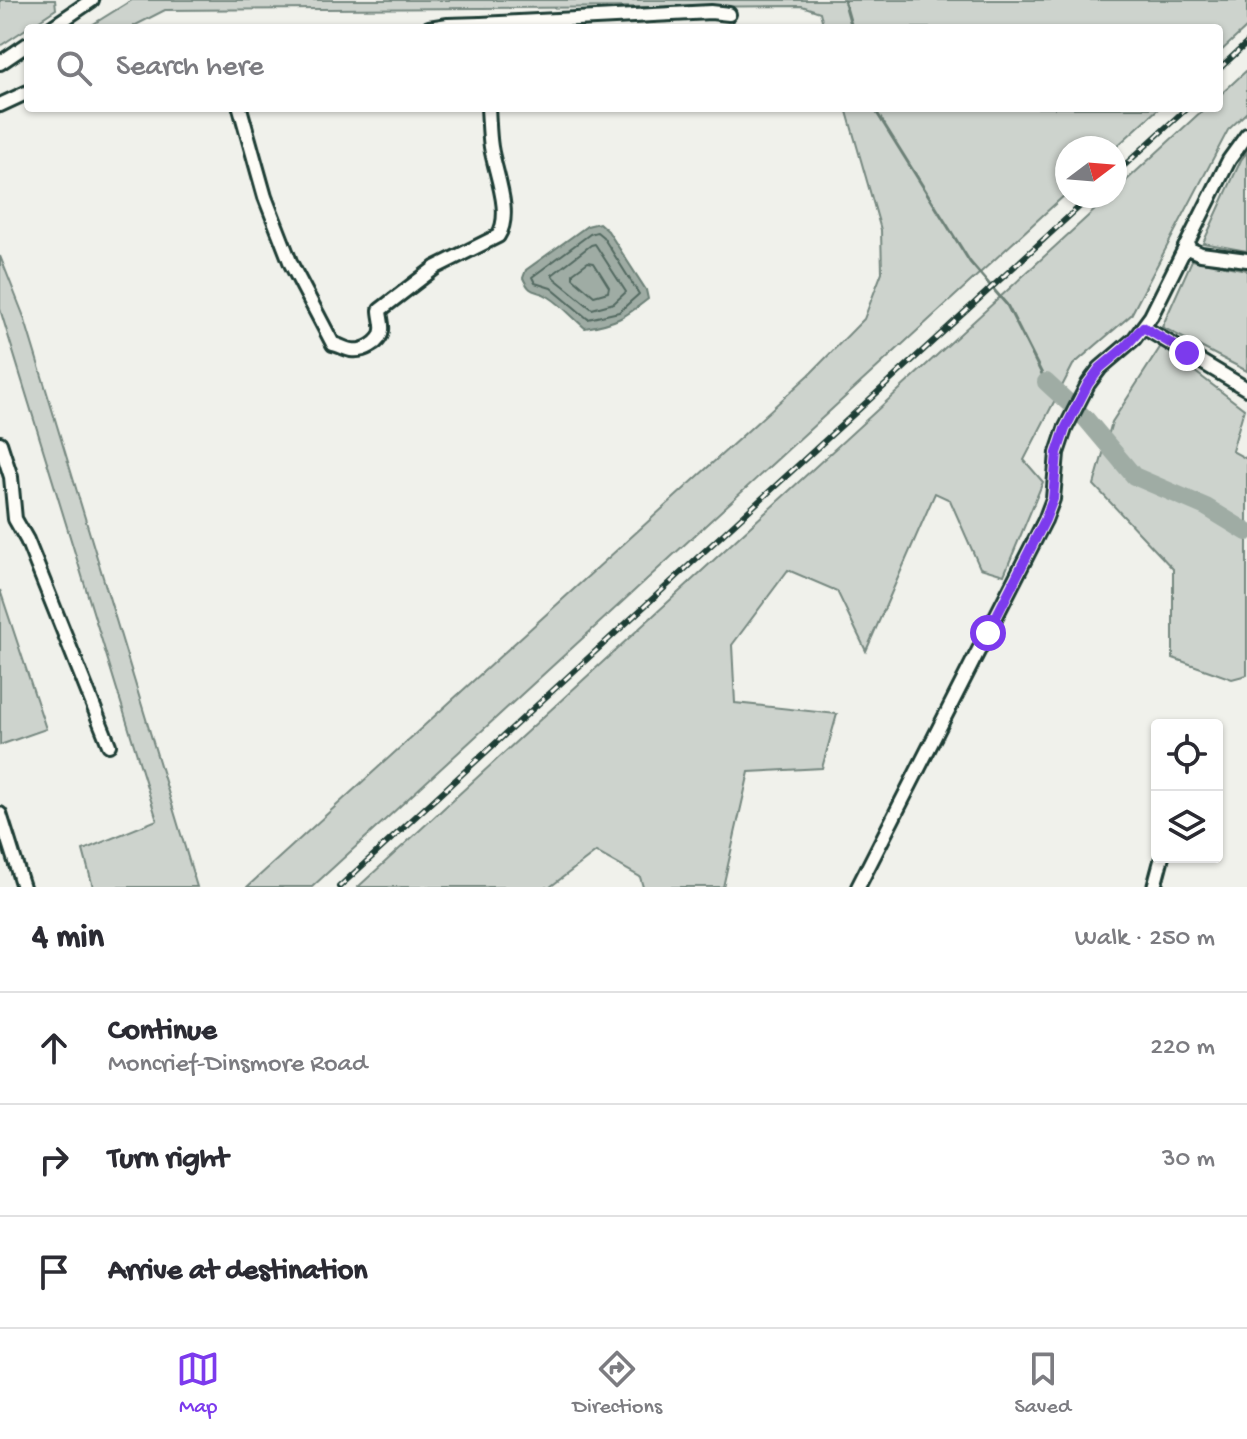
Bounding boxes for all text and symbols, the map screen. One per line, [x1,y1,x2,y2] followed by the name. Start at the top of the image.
[24,24,1223,112] search box
[52,46,96,90] icon: search
[116,51,264,86] text: Search here
[1055,136,1127,208] north arrow
[1169,335,1205,371] route end
[970,615,1006,651] route start
[1151,719,1223,863] map controls
[1151,719,1223,791] button: locate
[1151,791,1223,863] button: layers
[32,919,104,959] text: 4 min
[1075,924,1215,955] text: Walk · 250 m
[108,1015,217,1050] text: Continue
[32,1026,76,1070] icon: ahead
[1150,1033,1215,1064] text: 220 m
[108,1050,367,1081] text: Moncrief-Dinsmore Road
[32,1138,76,1182] icon: right
[108,1143,228,1178] text: Turn right
[1162,1145,1215,1176] text: 30 m
[32,1250,76,1294] icon: arrive
[108,1255,368,1290] text: Arrive at destination
[176,1347,220,1421] tab: Map
[573,1347,662,1421] tab: Directions
[1014,1347,1071,1421] tab: Saved

